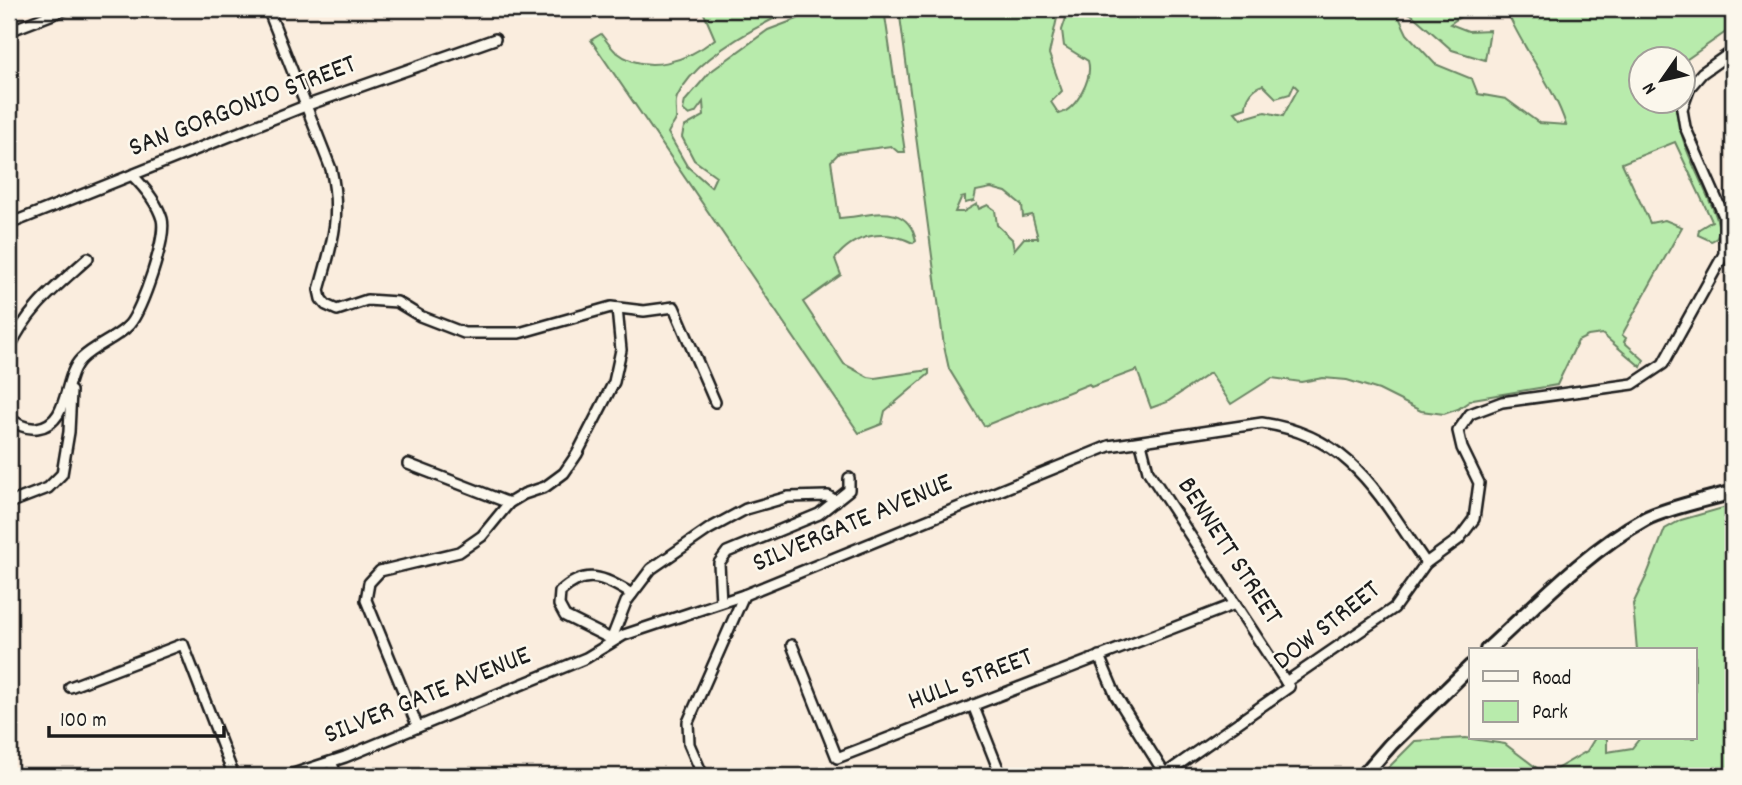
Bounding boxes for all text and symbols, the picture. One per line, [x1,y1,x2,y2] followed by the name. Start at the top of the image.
[123,46,363,170] street label: SAN GORGONIO STREET
[1626,46,1696,116] north arrow
[1637,76,1665,99] text: N
[747,465,959,585] street label: SILVERGATE AVENUE
[1165,470,1291,634] street label: BENNETT STREET
[1266,572,1390,682] street label: DOW STREET
[319,637,538,757] street label: SILVER GATE AVENUE
[903,639,1039,723] street label: HULL STREET
[1469,648,1696,740] legend
[1532,665,1571,695] text: Road
[49,694,224,738] scale bar
[1532,699,1568,729] text: Park
[60,707,107,737] text: 100 m

